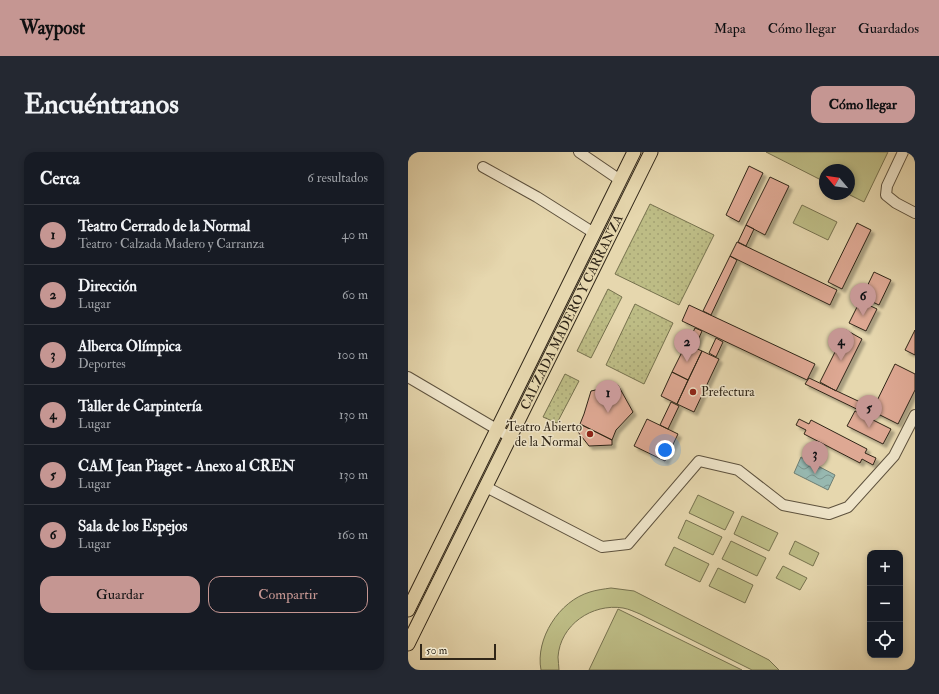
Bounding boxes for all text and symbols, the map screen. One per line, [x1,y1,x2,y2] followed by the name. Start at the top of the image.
[20,16,85,40] text: Waypost
[714,20,746,37] text: Mapa
[768,20,836,37] text: Cómo llegar
[858,20,919,37] text: Guardados
[811,86,915,123] button: Cómo llegar
[24,87,179,122] text: Encuéntranos
[819,164,855,200] north arrow
[40,168,80,189] text: Cerca
[307,170,368,186] text: 6 resultados
[517,211,627,413] street label: CALZADA MADERO Y CARRANZA
[78,217,250,236] text: Teatro Cerrado de la Normal
[51,227,55,243] text: 1
[342,227,368,243] text: 40 m
[78,236,264,252] text: Teatro · Calzada Madero y Carranza
[78,277,137,296] text: Dirección
[850,283,876,316] pin: 6
[50,287,56,303] text: 2
[342,287,368,303] text: 60 m
[78,296,111,312] text: Lugar
[828,328,854,361] pin: 4
[674,329,700,362] pin: 2
[78,337,181,356] text: Alberca Olímpica
[51,347,56,363] text: 3
[337,347,368,363] text: 100 m
[78,356,126,372] text: Deportes
[595,380,621,413] pin: 1
[701,384,755,400] place label: Prefectura
[688,387,698,397] marker: Prefectura
[856,395,882,428] pin: 5
[78,397,202,416] text: Taller de Carpintería
[49,407,57,423] text: 4
[339,407,368,423] text: 130 m
[78,416,111,432] text: Lugar
[507,419,583,450] place label: Teatro Abierto de la Normal
[585,429,595,439] marker: Teatro Abierto de la Normal
[655,440,675,460] your location
[802,441,828,474] pin: 3
[78,457,295,476] text: CAM Jean Piaget - Anexo al CREN
[50,467,56,483] text: 5
[339,467,368,483] text: 130 m
[78,476,111,492] text: Lugar
[78,517,187,536] text: Sala de los Espejos
[50,527,56,543] text: 6
[337,527,368,543] text: 160 m
[78,536,111,552] text: Lugar
[867,550,903,658] map controls
[867,550,903,586] button: +
[40,576,200,613] button: Guardar
[208,576,368,613] button: Compartir
[867,586,903,622] button: −
[867,622,903,658] button: locate
[420,642,496,661] scale bar
[426,644,447,657] text: 50 m

